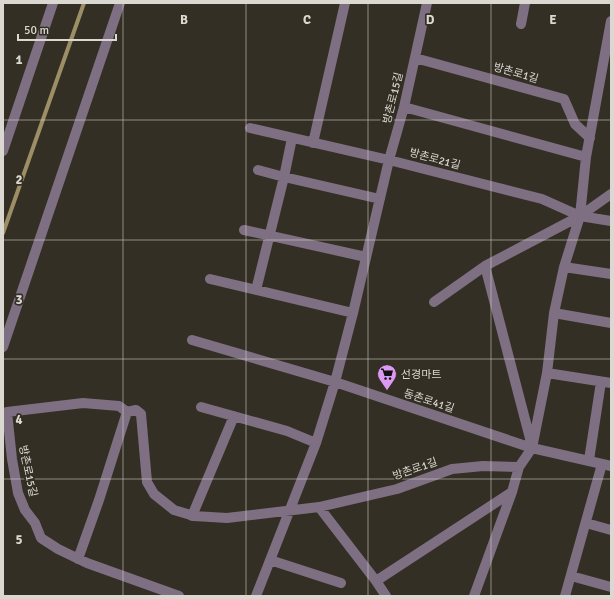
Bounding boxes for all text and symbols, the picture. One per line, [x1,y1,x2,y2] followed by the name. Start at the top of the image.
[180,12,188,28] text: B
[303,12,311,28] text: C
[426,12,435,28] text: D
[549,12,557,28] text: E
[18,16,116,42] scale bar
[24,23,49,38] text: 50 m
[15,52,23,68] text: 1
[492,60,540,86] street label: 방촌로1길
[380,71,406,125] street label: 방촌로15길
[408,146,462,172] street label: 방촌로21길
[15,172,23,188] text: 2
[15,292,23,308] text: 3
[376,363,398,391] supermarket icon: 선경마트
[401,368,441,381] place label: 선경마트
[402,387,456,415] street label: 동촌로41길
[15,412,23,428] text: 4
[16,444,40,498] street label: 방촌로15길
[391,455,439,483] street label: 방촌로1길
[15,532,23,548] text: 5

